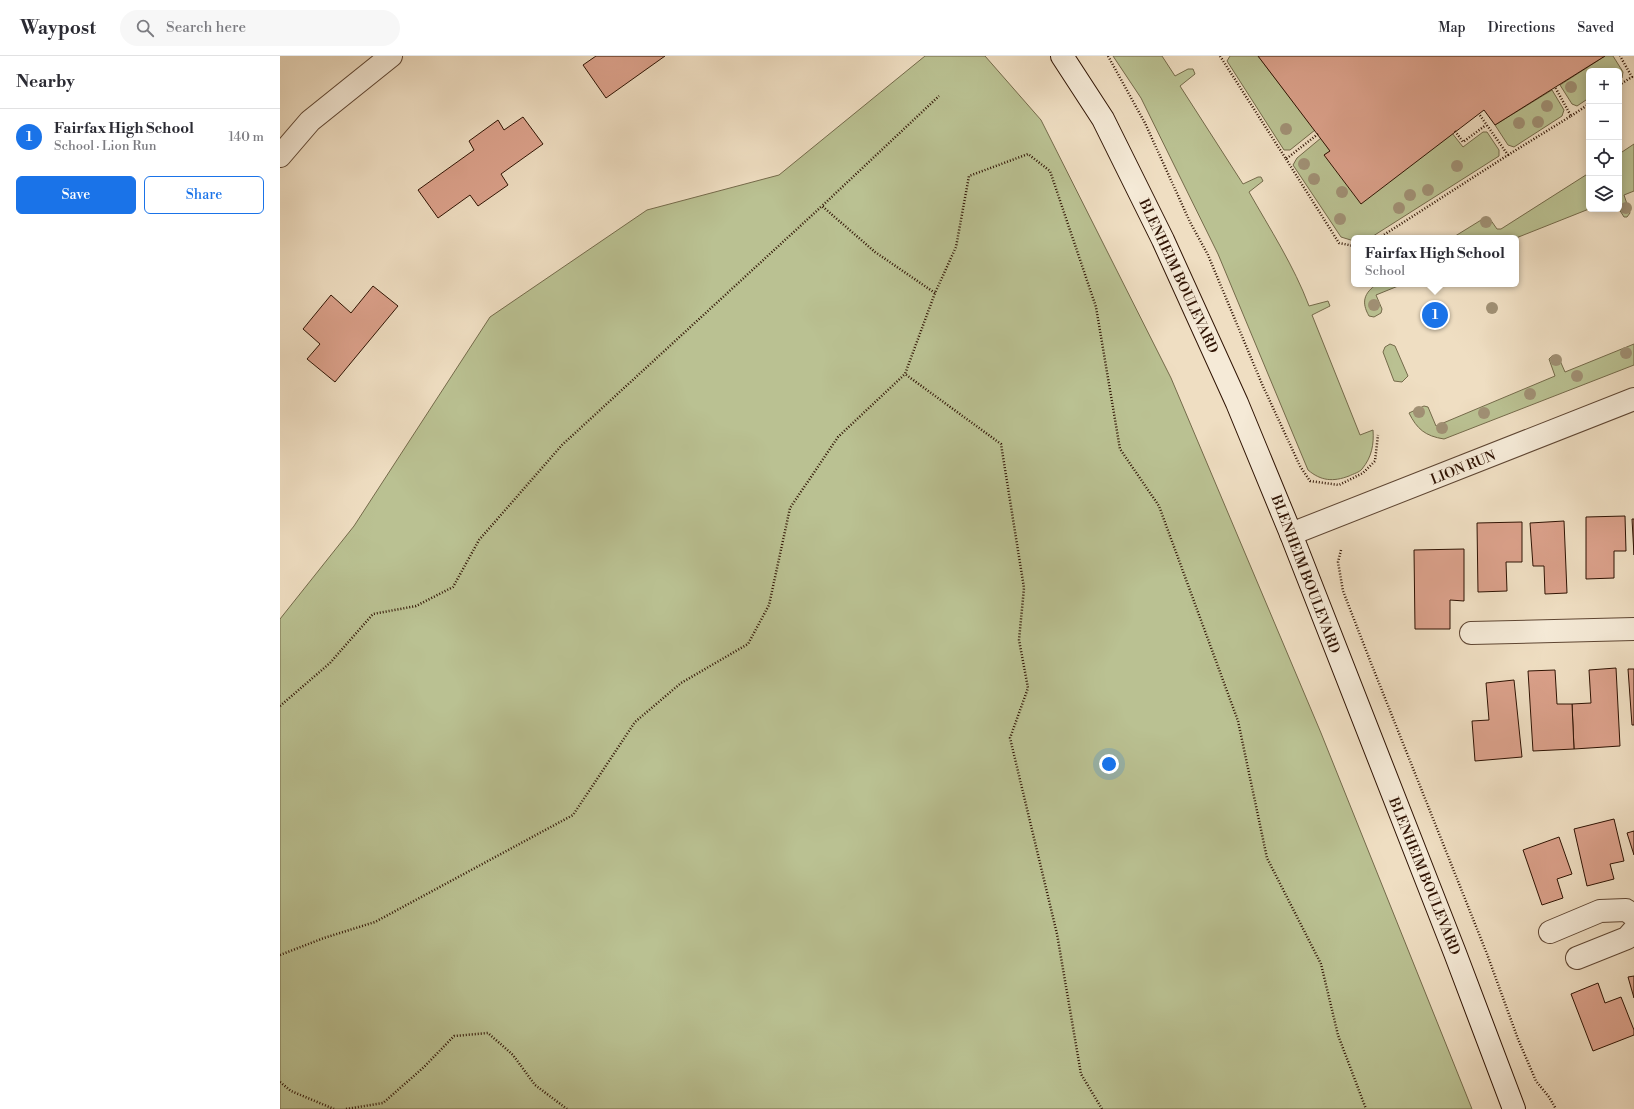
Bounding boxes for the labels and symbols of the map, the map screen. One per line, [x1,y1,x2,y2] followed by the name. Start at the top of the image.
[1134,195,1222,357] street label: BLENHEIM BOULEVARD
[1422,300,1448,330] pin: 1
[1428,446,1499,489] street label: LION RUN
[1266,492,1344,656] street label: BLENHEIM BOULEVARD
[1099,754,1119,774] your location
[1384,794,1464,958] street label: BLENHEIM BOULEVARD

